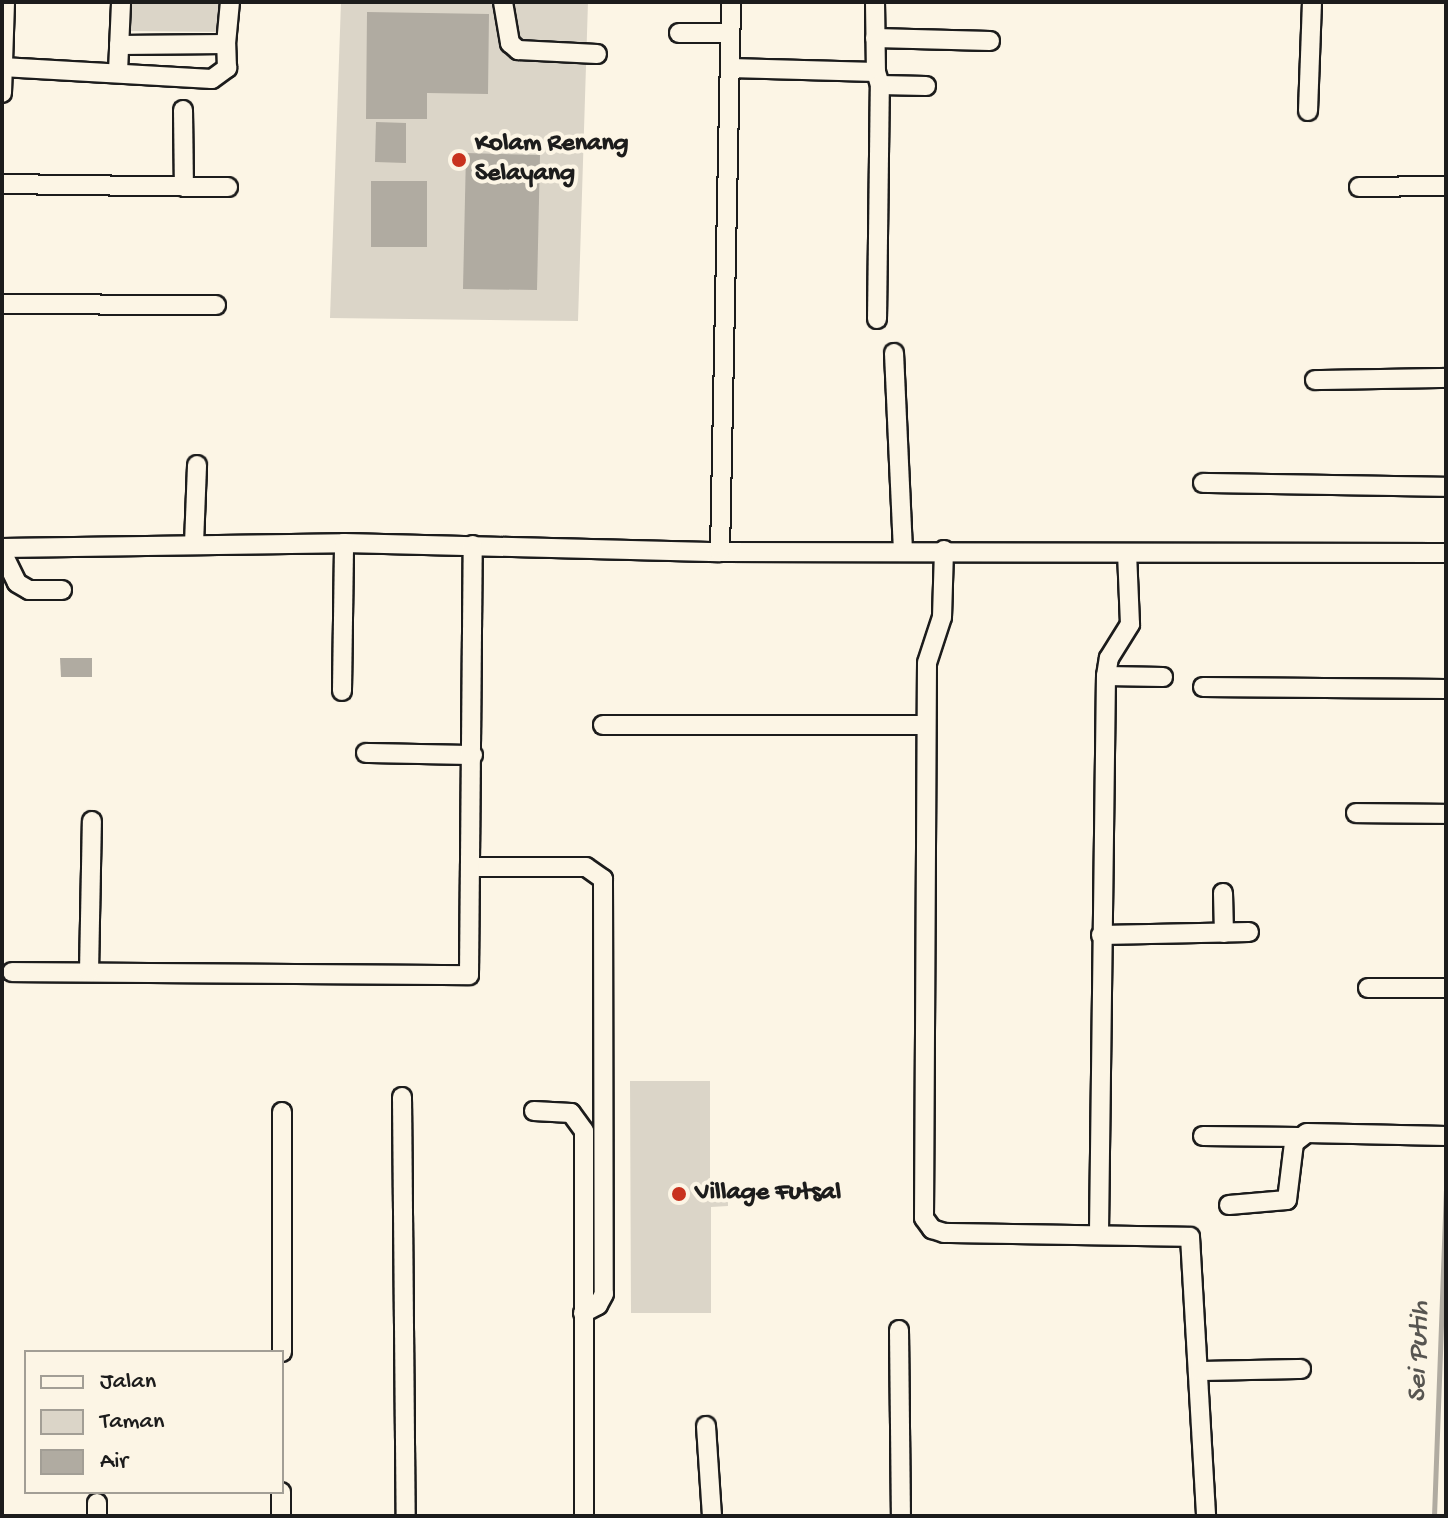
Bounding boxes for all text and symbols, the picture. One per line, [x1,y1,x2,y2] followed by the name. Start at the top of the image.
[475,129,629,190] place label: Kolam Renang Selayang
[450,151,468,169] marker: Kolam Renang Selayang
[695,1178,841,1210] place label: Village Futsal
[670,1185,688,1203] marker: Village Futsal
[1401,1301,1439,1403] water label: Sei Putih
[24,1350,284,1494] legend
[100,1368,156,1397] text: Jalan
[100,1408,164,1437] text: Taman
[100,1448,128,1477] text: Air

